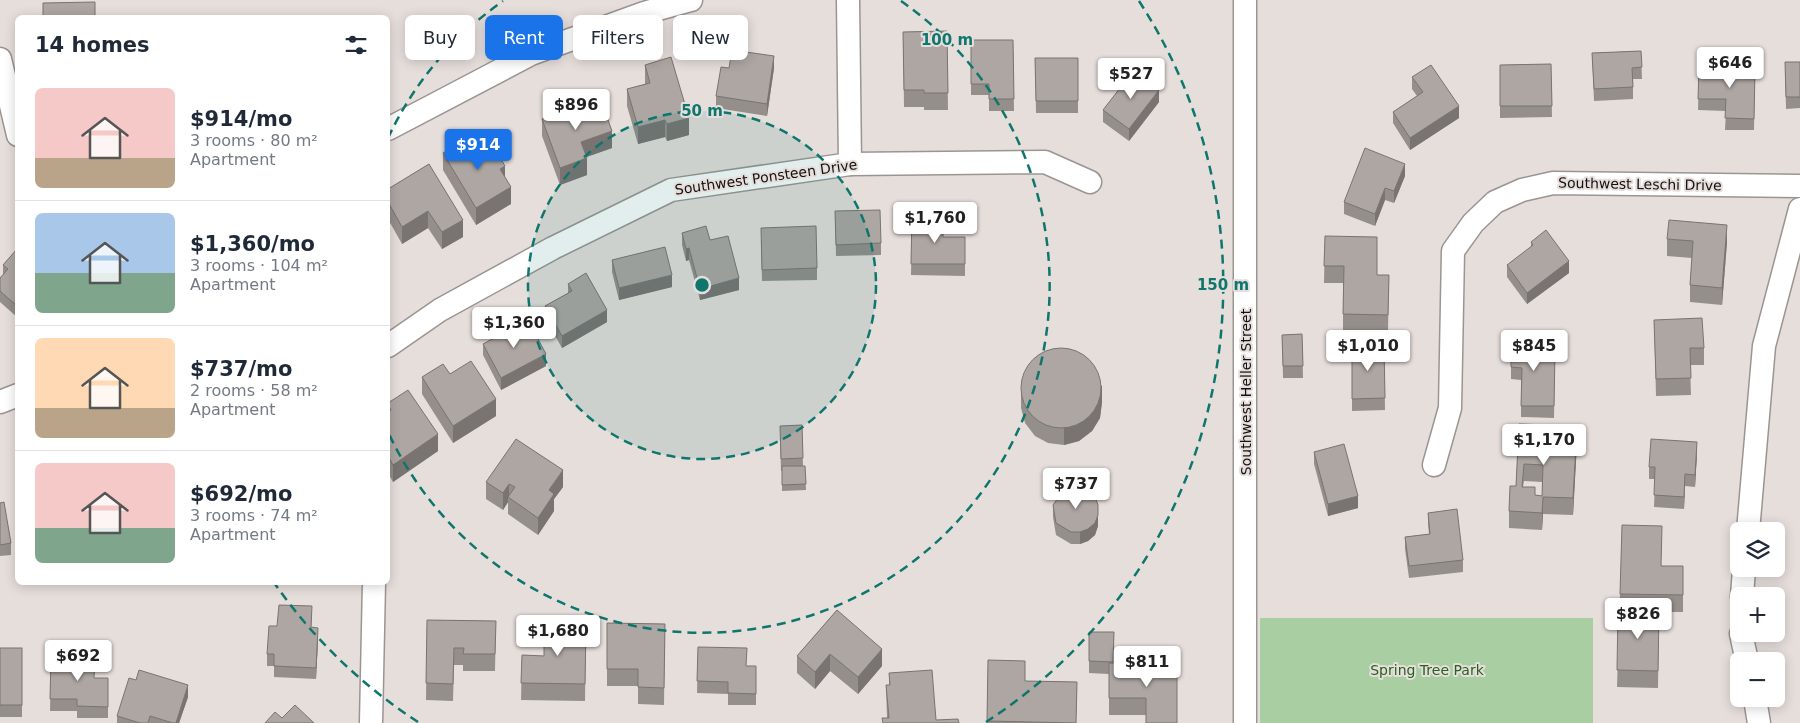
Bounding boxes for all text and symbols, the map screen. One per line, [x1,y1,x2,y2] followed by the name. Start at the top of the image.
[405,15,475,60] chip: Buy
[485,15,563,60] chip: Rent
[573,15,663,60] chip: Filters
[673,15,748,60] chip: New
[342,31,370,59] icon: filters
[921,31,973,49] text: 100 m
[35,33,150,57] text: 14 homes
[1700,46,1760,89] pin: $646
[1708,53,1752,72] text: $646
[1101,58,1161,100] pin: $527
[1109,64,1153,83] text: $527
[546,88,606,131] pin: $896
[554,95,598,114] text: $896
[681,102,723,120] text: 50 m
[190,107,292,131] text: $914/mo
[75,108,135,168] icon: home
[448,128,508,171] pin: $914
[190,131,318,150] text: 3 rooms · 80 m²
[456,135,500,154] text: $914
[190,150,276,169] text: Apartment
[674,156,858,198] street label: Southwest Ponsteen Drive
[1558,175,1722,193] street label: Southwest Leschi Drive
[894,202,976,244] pin: $1,760
[904,208,966,227] text: $1,760
[190,232,315,256] text: $1,360/mo
[75,233,135,293] icon: home
[190,256,328,275] text: 3 rooms · 104 m²
[190,275,276,294] text: Apartment
[693,276,711,294] centre of rings
[1197,276,1249,294] text: 150 m
[473,306,555,349] pin: $1,360
[1238,308,1254,475] street label: Southwest Heller Street
[483,313,545,332] text: $1,360
[1327,330,1409,372] pin: $1,010
[1504,330,1564,372] pin: $845
[1337,336,1399,355] text: $1,010
[1512,336,1556,355] text: $845
[190,357,292,381] text: $737/mo
[75,358,135,418] icon: home
[190,381,318,400] text: 2 rooms · 58 m²
[190,400,276,419] text: Apartment
[1503,424,1585,466] pin: $1,170
[1513,430,1575,449] text: $1,170
[1046,468,1106,510] pin: $737
[1054,474,1098,493] text: $737
[190,482,292,506] text: $692/mo
[75,483,135,543] icon: home
[190,506,318,525] text: 3 rooms · 74 m²
[1730,522,1785,707] map controls
[1730,522,1785,577] button: layers
[190,525,276,544] text: Apartment
[1730,587,1785,642] button: +
[1608,598,1668,640] pin: $826
[1616,604,1660,623] text: $826
[517,614,599,657] pin: $1,680
[527,621,589,640] text: $1,680
[48,640,108,682] pin: $692
[56,646,100,665] text: $692
[1117,646,1177,688] pin: $811
[1125,652,1169,671] text: $811
[1730,652,1785,707] button: −
[1370,662,1485,678] park label: Spring Tree Park

